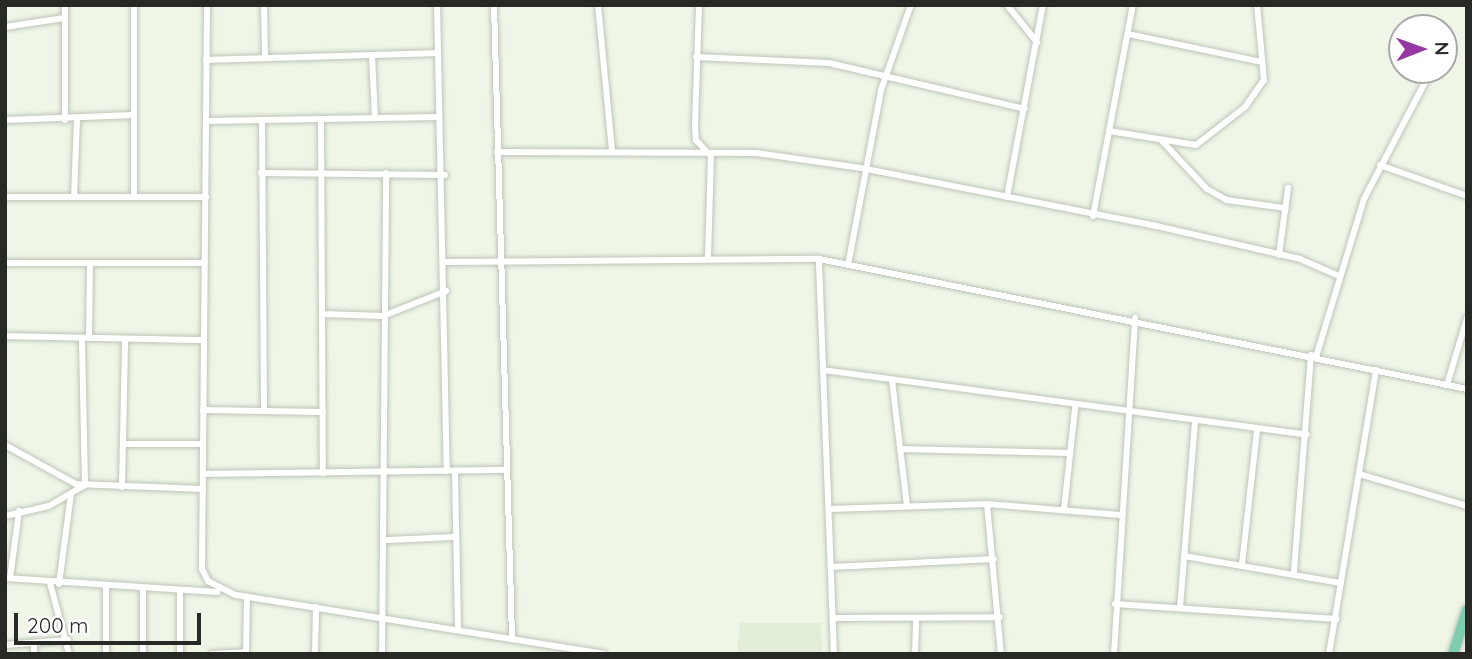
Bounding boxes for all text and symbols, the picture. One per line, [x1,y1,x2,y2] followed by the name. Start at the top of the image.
[1388,14,1458,84] north arrow
[1430,41,1454,56] text: N
[18,600,205,644] scale bar
[27,612,89,638] text: 200 m

